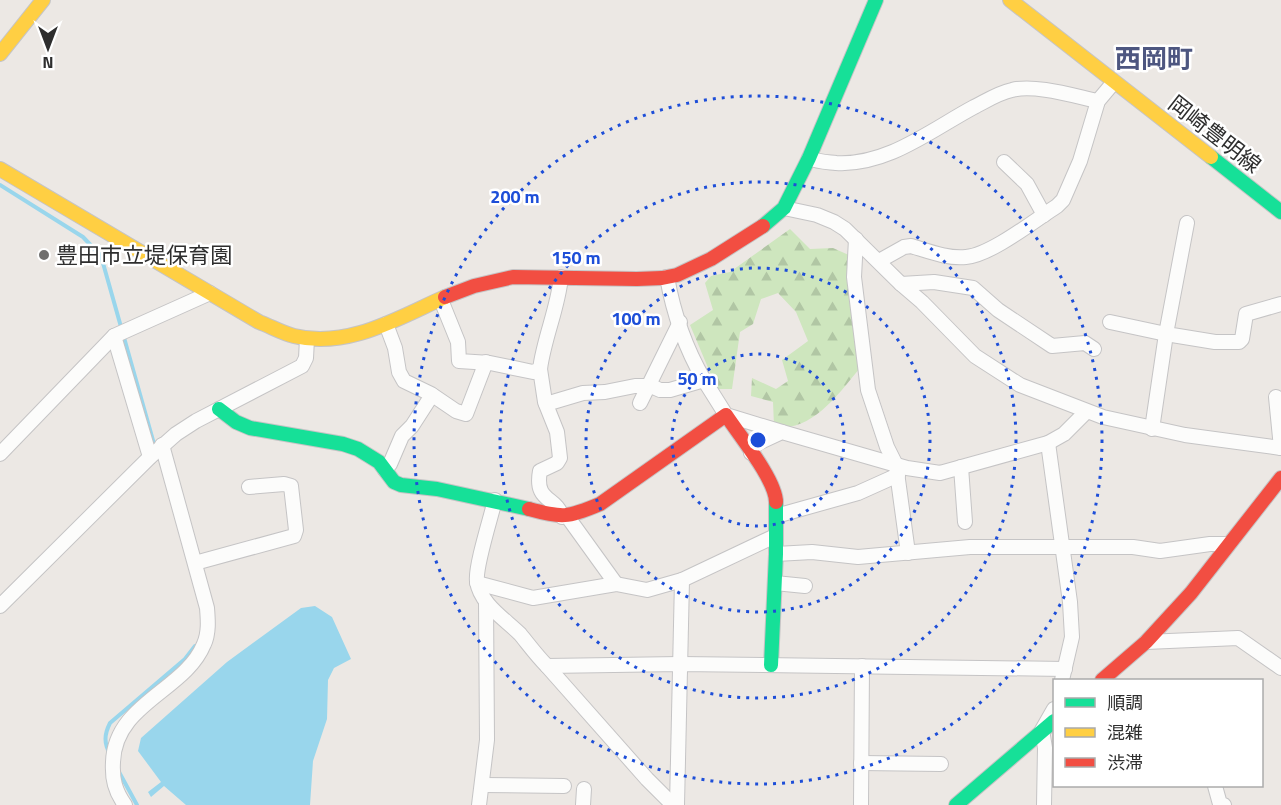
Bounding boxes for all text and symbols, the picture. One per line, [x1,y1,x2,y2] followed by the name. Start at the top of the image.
[18,18,78,78] north arrow
[1115,39,1193,78] district label: 西岡町
[42,51,54,75] text: N
[1161,87,1269,181] street label: 岡崎豊明線
[490,183,540,210] text: 200 m
[56,238,232,272] place label: 豊田市立堤保育園
[551,244,601,271] text: 150 m
[37,248,51,262] marker: 豊田市立堤保育園
[611,305,661,332] text: 100 m
[677,365,717,392] text: 50 m
[748,430,768,450] centre of rings
[1053,679,1263,787] legend
[1107,689,1143,716] text: 順調
[1107,719,1143,746] text: 混雑
[1107,749,1143,776] text: 渋滞

